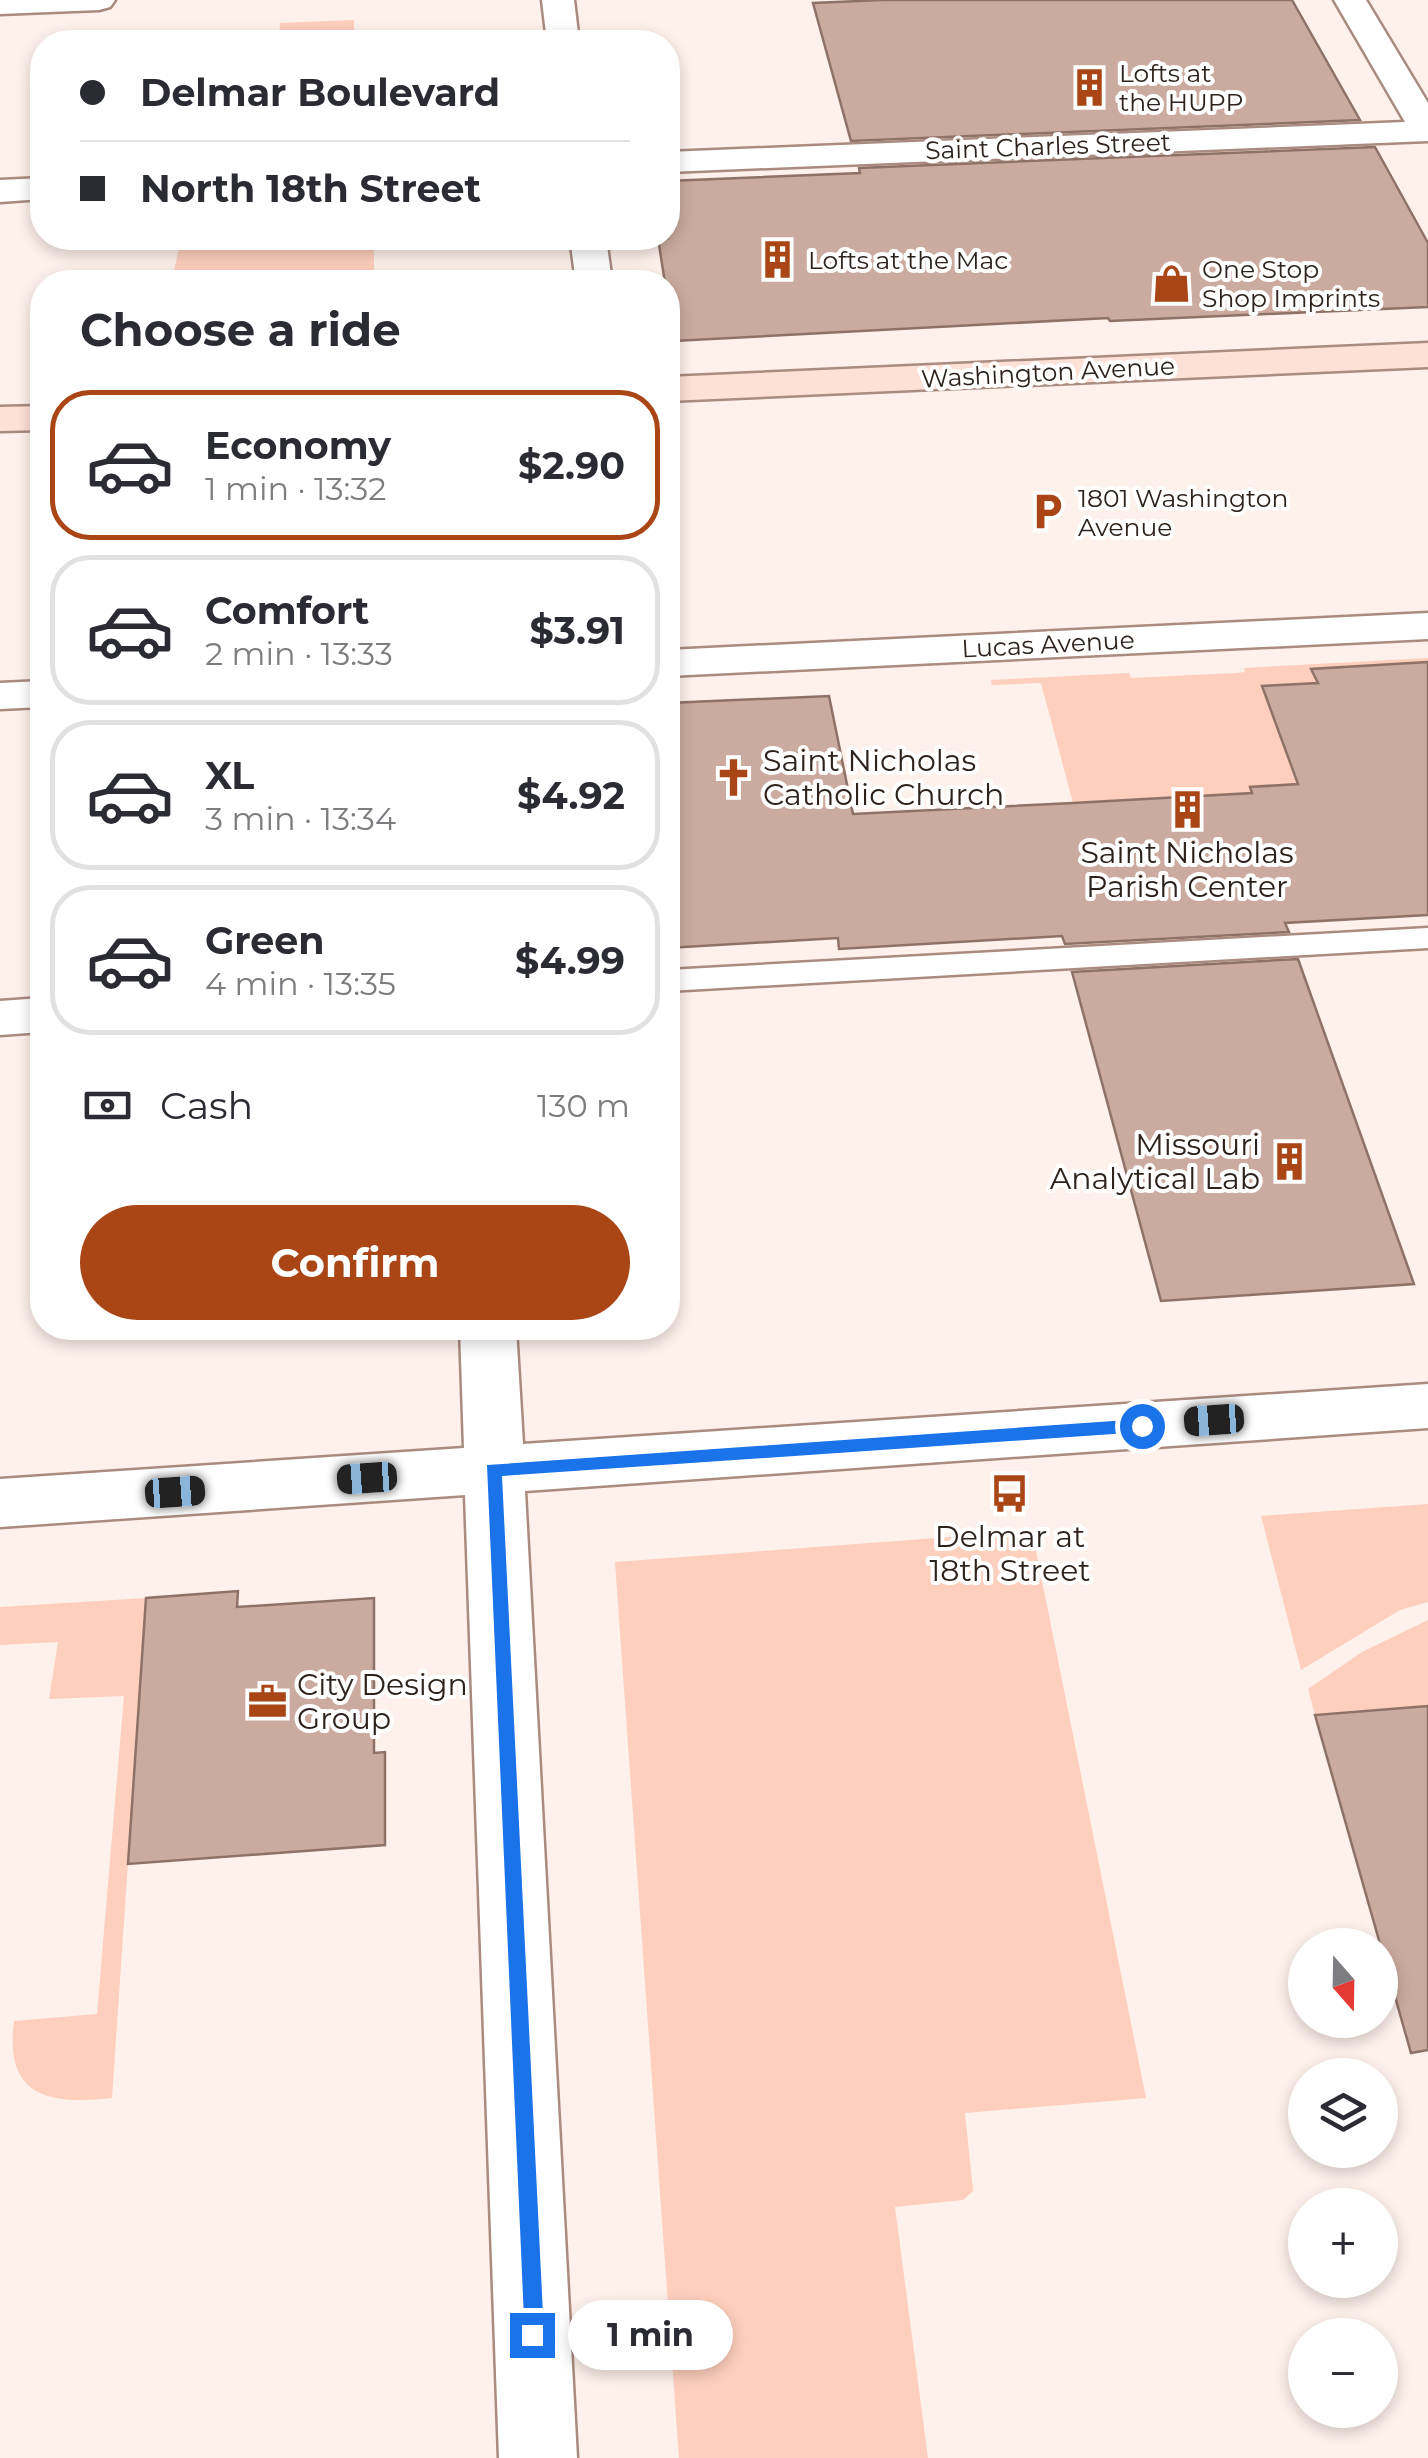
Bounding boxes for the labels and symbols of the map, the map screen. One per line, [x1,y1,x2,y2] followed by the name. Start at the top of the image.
[1119,58,1243,117] place label: Lofts at the HUPP
[1068,66,1110,108] building icon: Lofts at the HUPP
[925,127,1171,165] street label: Saint Charles Street
[757,239,799,281] building icon: Lofts at the Mac
[808,245,1008,275] place label: Lofts at the Mac
[1202,254,1380,313] place label: One Stop Shop Imprints
[1151,262,1193,304] shop icon: One Stop Shop Imprints
[920,350,1176,394] street label: Washington Avenue
[1078,483,1288,542] place label: 1801 Washington Avenue
[1027,491,1069,533] parking icon: 1801 Washington Avenue
[961,624,1135,664] street label: Lucas Avenue
[763,742,1004,813] place label: Saint Nicholas Catholic Church
[712,757,754,799] church icon: Saint Nicholas Catholic Church
[1166,788,1208,830] building icon: Saint Nicholas Parish Center
[1080,834,1294,905] place label: Saint Nicholas Parish Center
[1050,1126,1260,1197] place label: Missouri Analytical Lab
[1269,1141,1311,1183] building icon: Missouri Analytical Lab
[1183,1403,1245,1437] car
[1120,1404,1165,1449] route start
[336,1461,398,1495] car
[989,1472,1031,1514] bus stop icon: Delmar at 18th Street
[144,1475,206,1509] car
[930,1518,1091,1589] place label: Delmar at 18th Street
[297,1666,468,1737] place label: City Design Group
[246,1681,288,1723] office icon: City Design Group
[1288,1928,1398,2038] north arrow
[567,2300,732,2370] callout: 1 min
[510,2313,555,2358] route end

